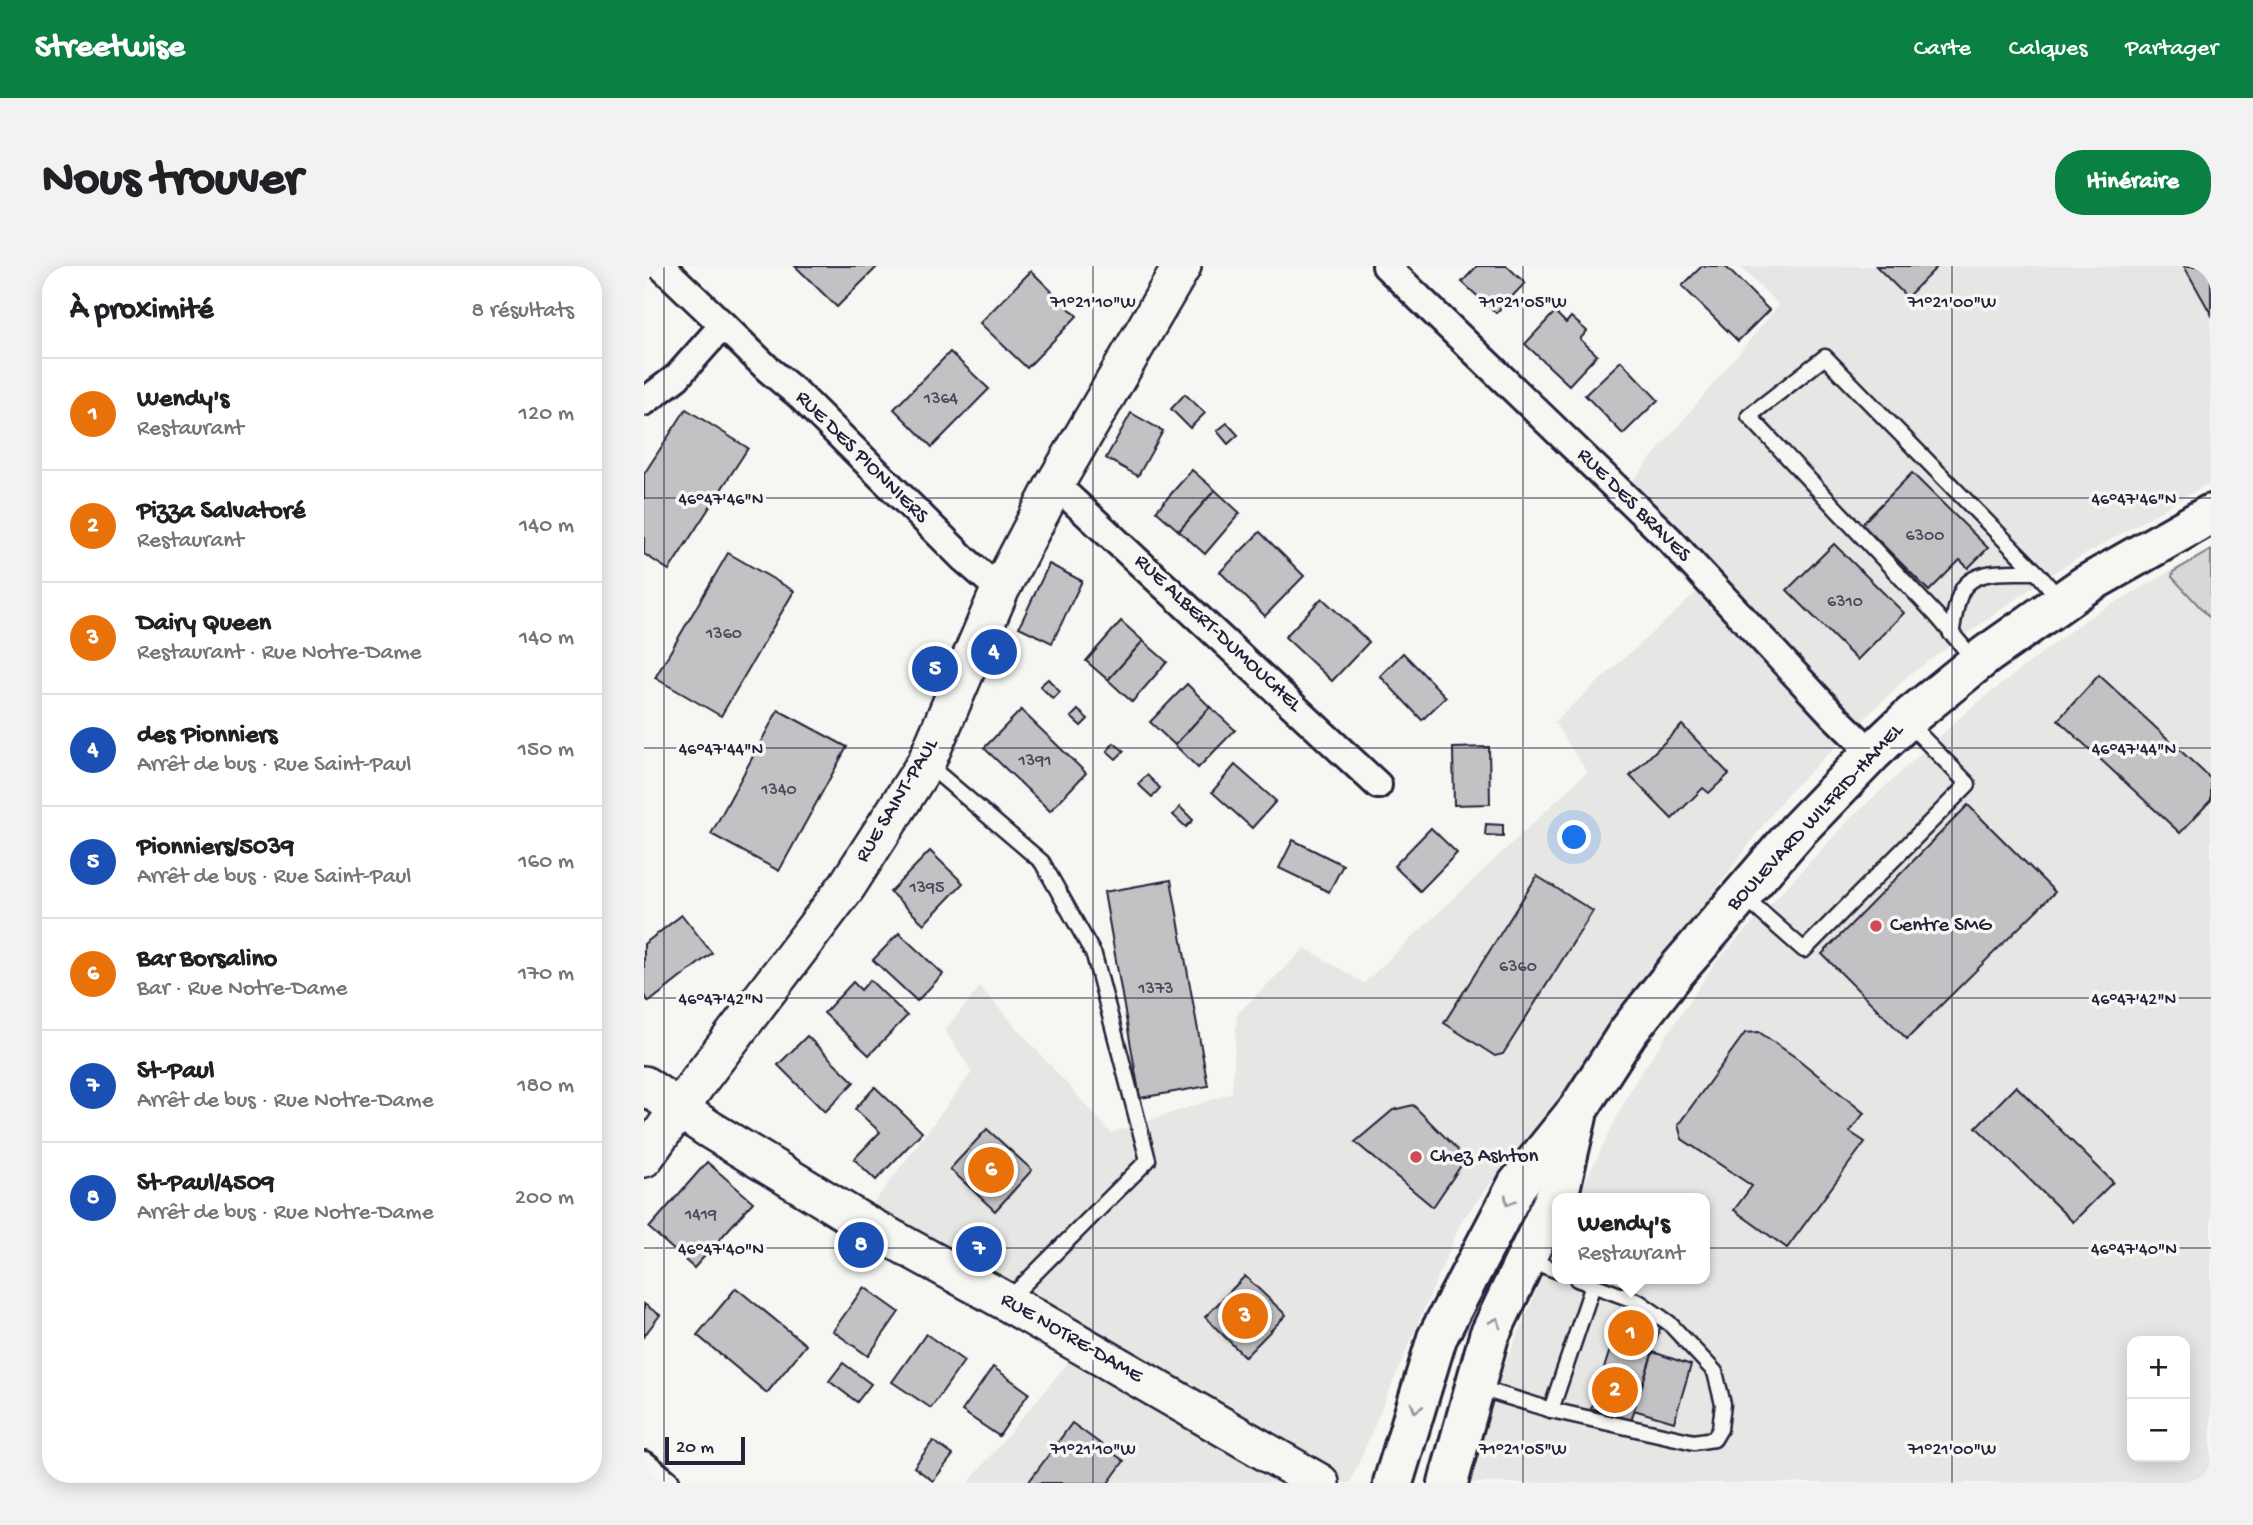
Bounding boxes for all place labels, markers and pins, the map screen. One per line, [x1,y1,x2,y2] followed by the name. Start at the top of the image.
[971,626,1017,678] pin: 4
[912,643,958,695] pin: 5
[1890,914,1992,939] place label: Centre SMG
[1868,918,1884,934] marker: Centre SMG
[968,1144,1014,1196] pin: 6
[1430,1145,1539,1170] place label: Chez Ashton
[1408,1149,1424,1165] marker: Chez Ashton
[838,1219,884,1271] pin: 8
[956,1223,1002,1275] pin: 7
[1222,1290,1268,1342] pin: 3
[1608,1307,1654,1359] pin: 1
[1592,1364,1638,1416] pin: 2

